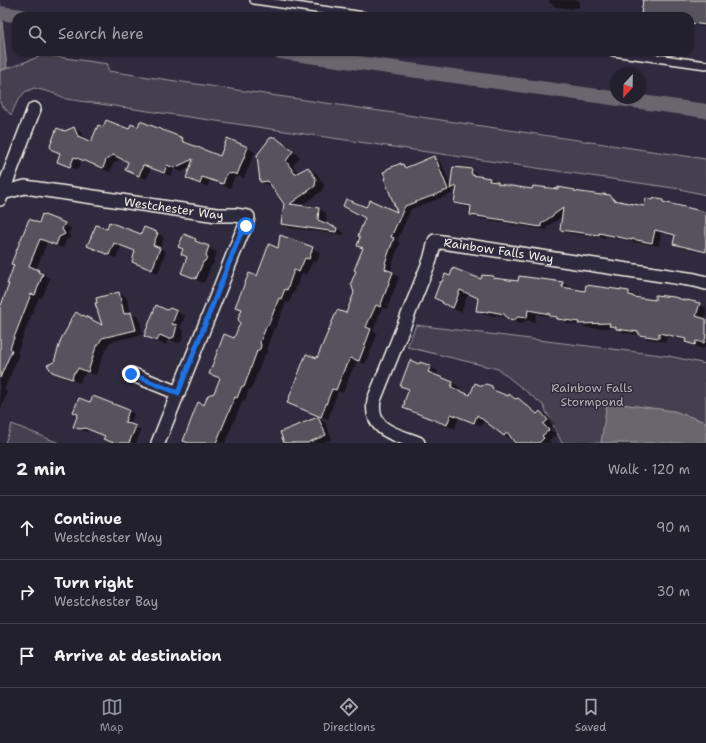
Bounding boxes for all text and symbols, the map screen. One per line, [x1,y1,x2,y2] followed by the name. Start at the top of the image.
[12,12,694,56] search box
[26,23,48,45] icon: search
[58,24,144,44] text: Search here
[610,68,646,104] north arrow
[123,194,223,223] street label: Westchester Way
[237,217,255,235] route start
[443,234,555,267] street label: Rainbow Falls Way
[122,365,140,383] route end
[551,380,633,410] park label: Rainbow Falls Stormpond
[16,458,66,480] text: 2 min
[608,461,690,478] text: Walk · 120 m
[54,509,122,529] text: Continue
[16,517,38,539] icon: ahead
[656,519,690,536] text: 90 m
[54,529,163,546] text: Westchester Way
[54,573,134,593] text: Turn right
[16,581,38,603] icon: right
[656,583,690,600] text: 30 m
[54,593,158,610] text: Westchester Bay
[16,645,38,667] icon: arrive
[54,646,222,666] text: Arrive at destination
[100,696,123,735] tab: Map
[323,696,375,735] tab: Directions
[575,696,606,735] tab: Saved

